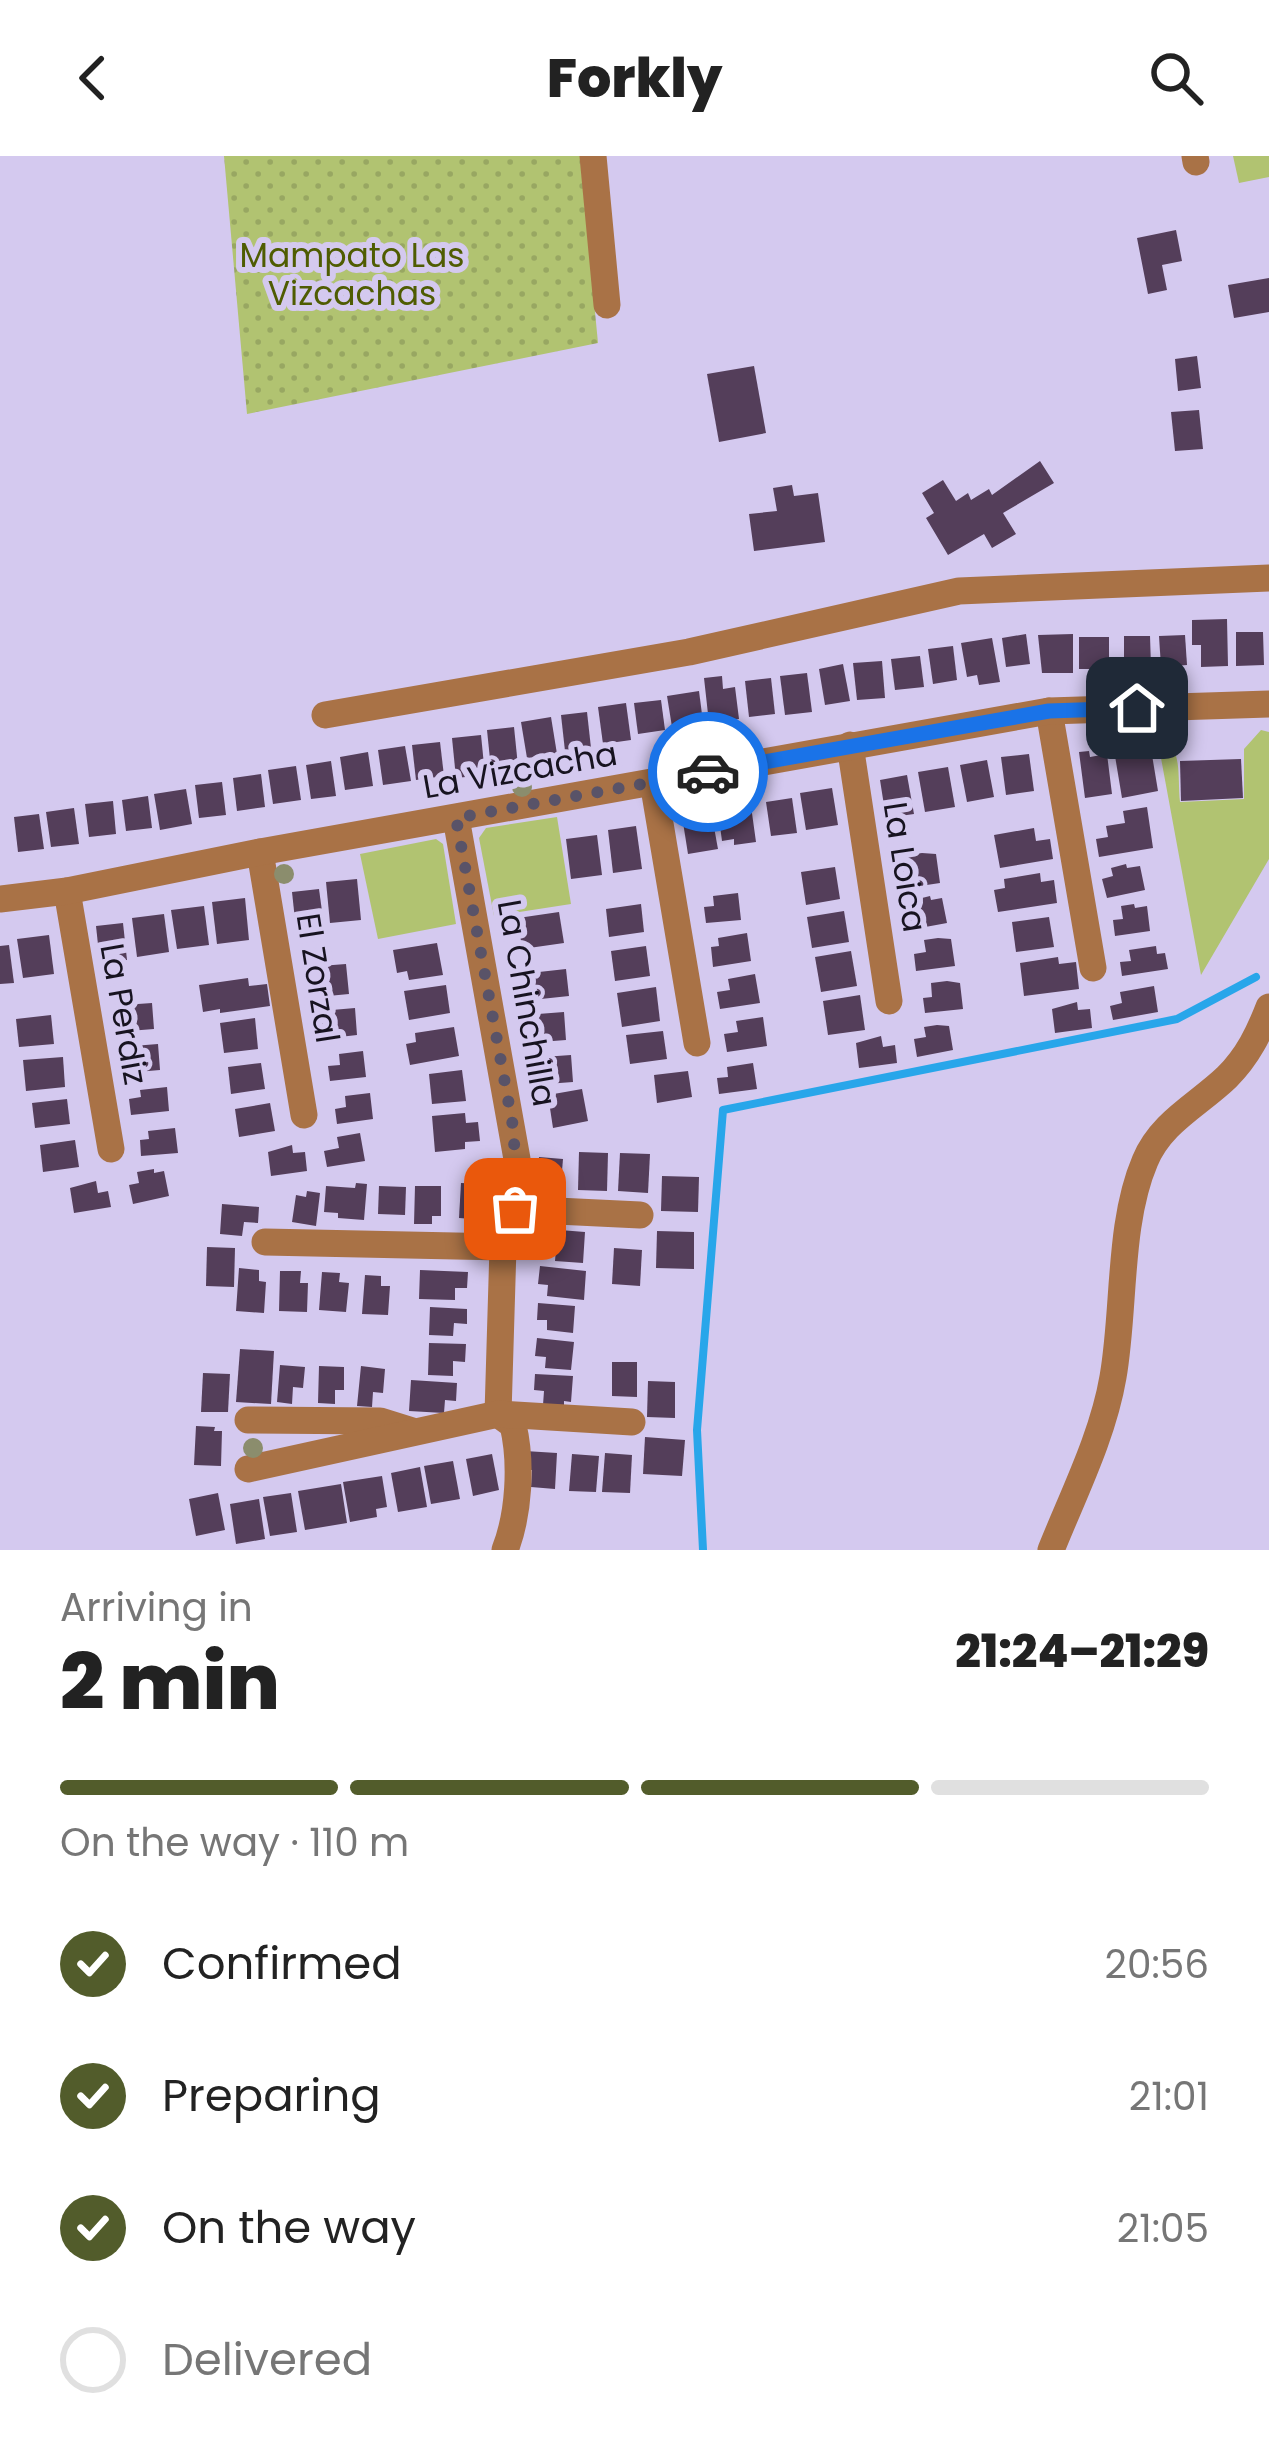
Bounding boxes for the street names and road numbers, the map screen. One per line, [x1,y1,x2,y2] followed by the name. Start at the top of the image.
[419,730,621,810] street label: La Vizcacha
[872,799,938,935] street label: La Loica
[486,896,568,1110] street label: La Chinchilla
[285,910,351,1046] street label: El Zorzal
[88,940,160,1088] street label: La Perdiz

